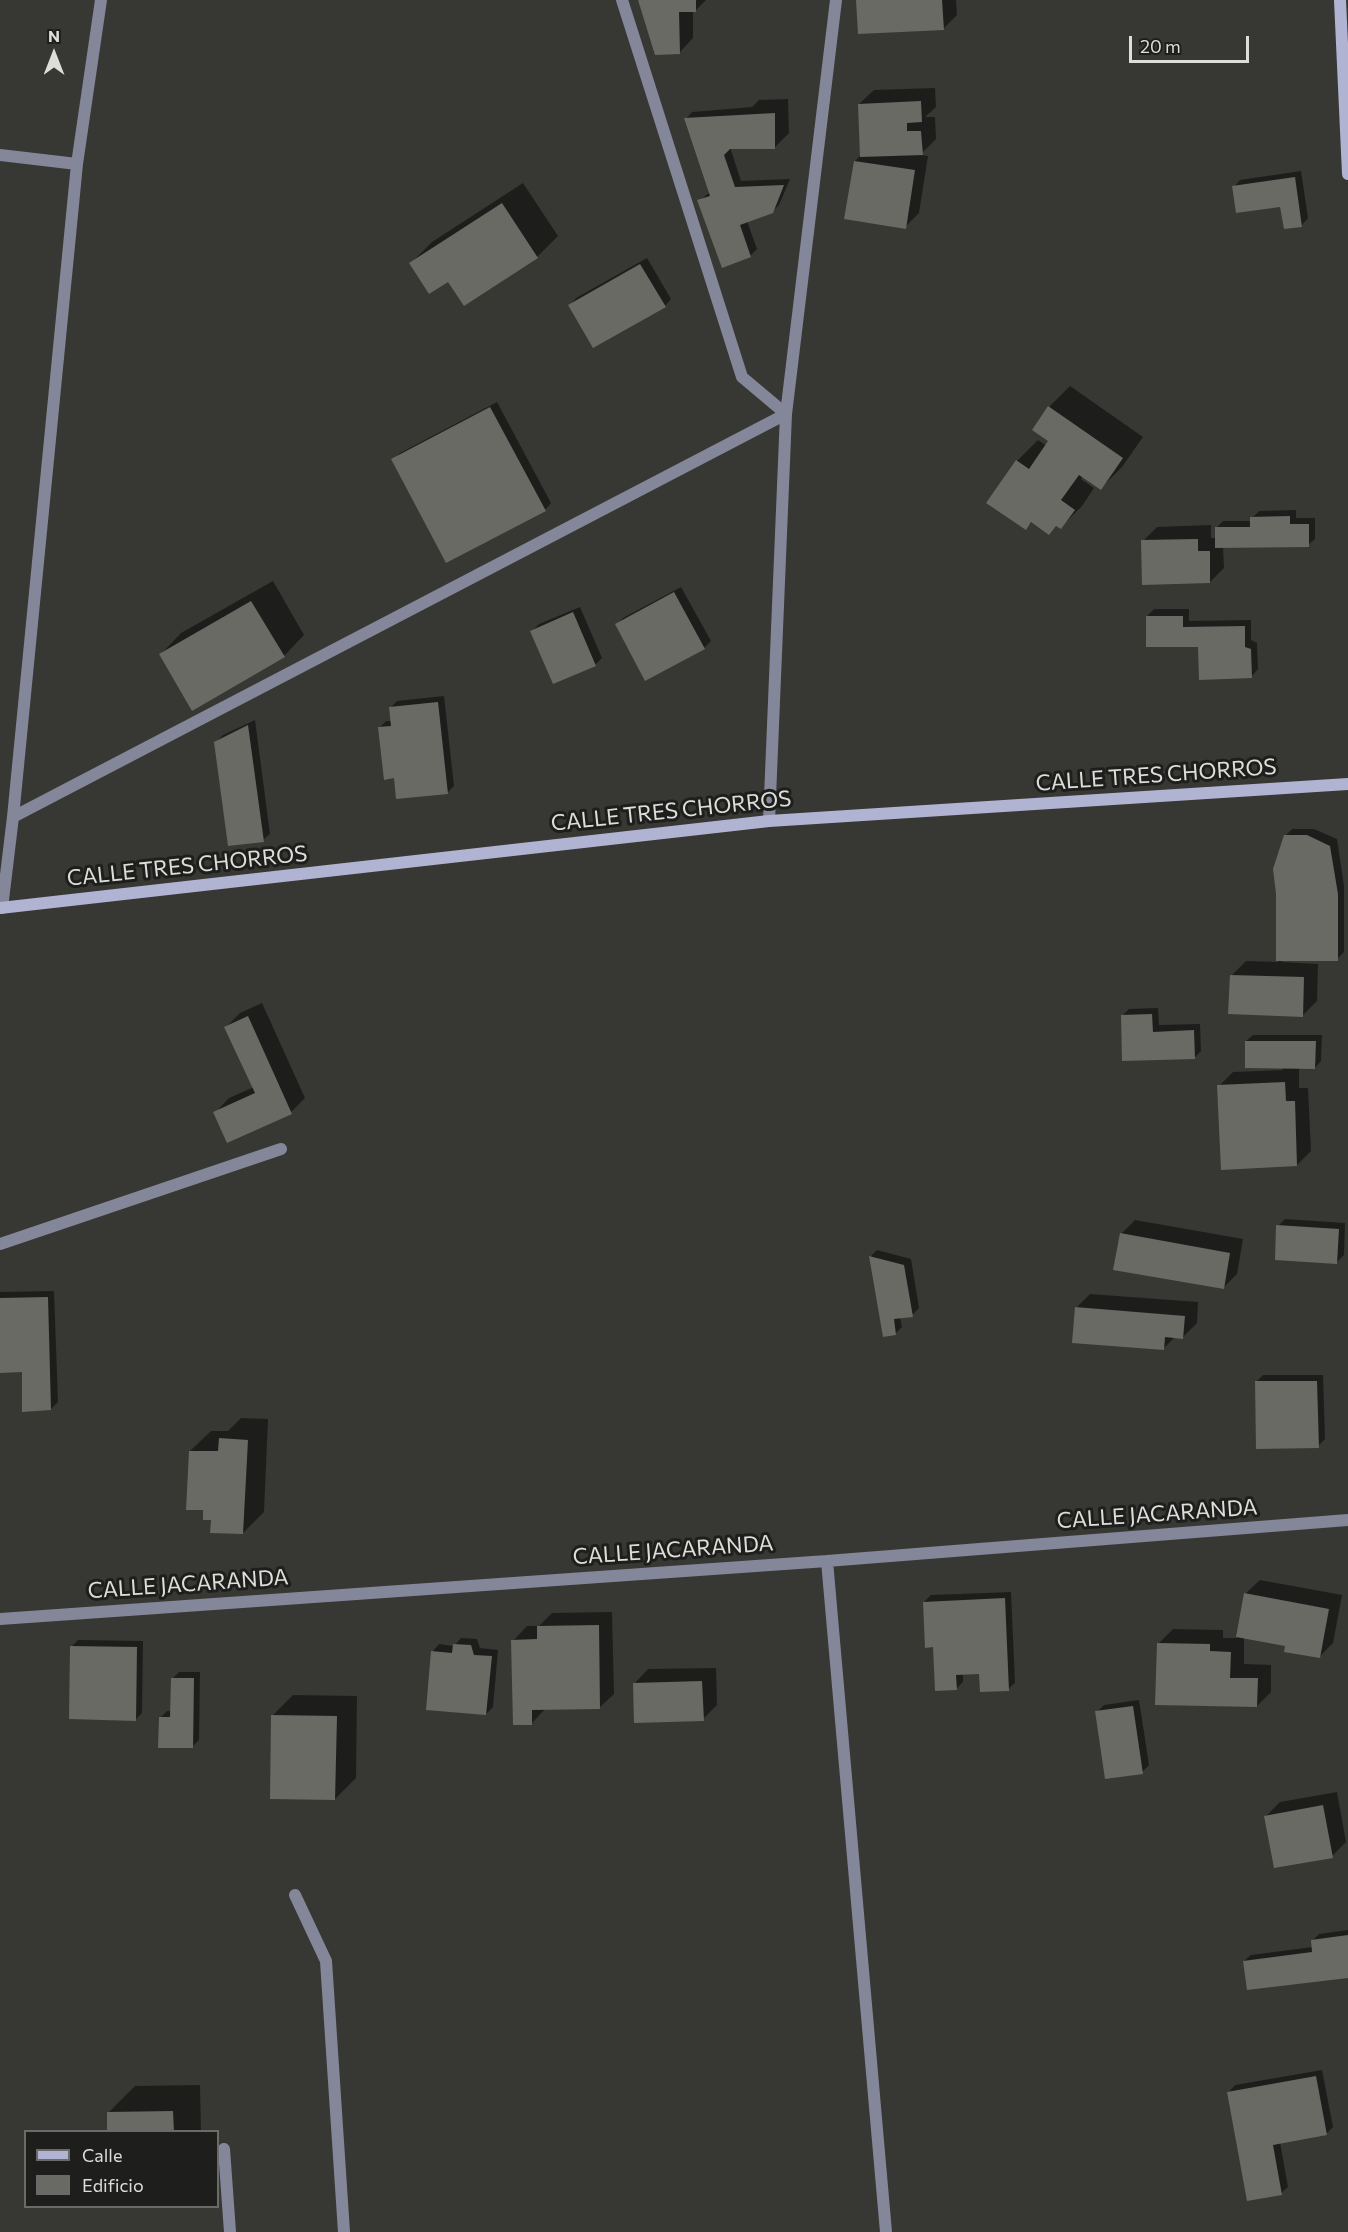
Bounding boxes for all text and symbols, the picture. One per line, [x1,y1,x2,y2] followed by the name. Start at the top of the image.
[24,24,84,84] north arrow
[1132,24,1252,62] scale bar
[48,26,60,45] text: N
[1140,35,1181,57] text: 20 m
[1035,753,1277,797] street label: CALLE TRES CHORROS
[550,785,792,837] street label: CALLE TRES CHORROS
[66,840,308,892] street label: CALLE TRES CHORROS
[1056,1494,1258,1534] street label: CALLE JACARANDA
[572,1530,774,1570] street label: CALLE JACARANDA
[87,1564,289,1604] street label: CALLE JACARANDA
[24,2130,219,2208] legend
[82,2144,122,2166] text: Calle
[82,2174,144,2196] text: Edificio

